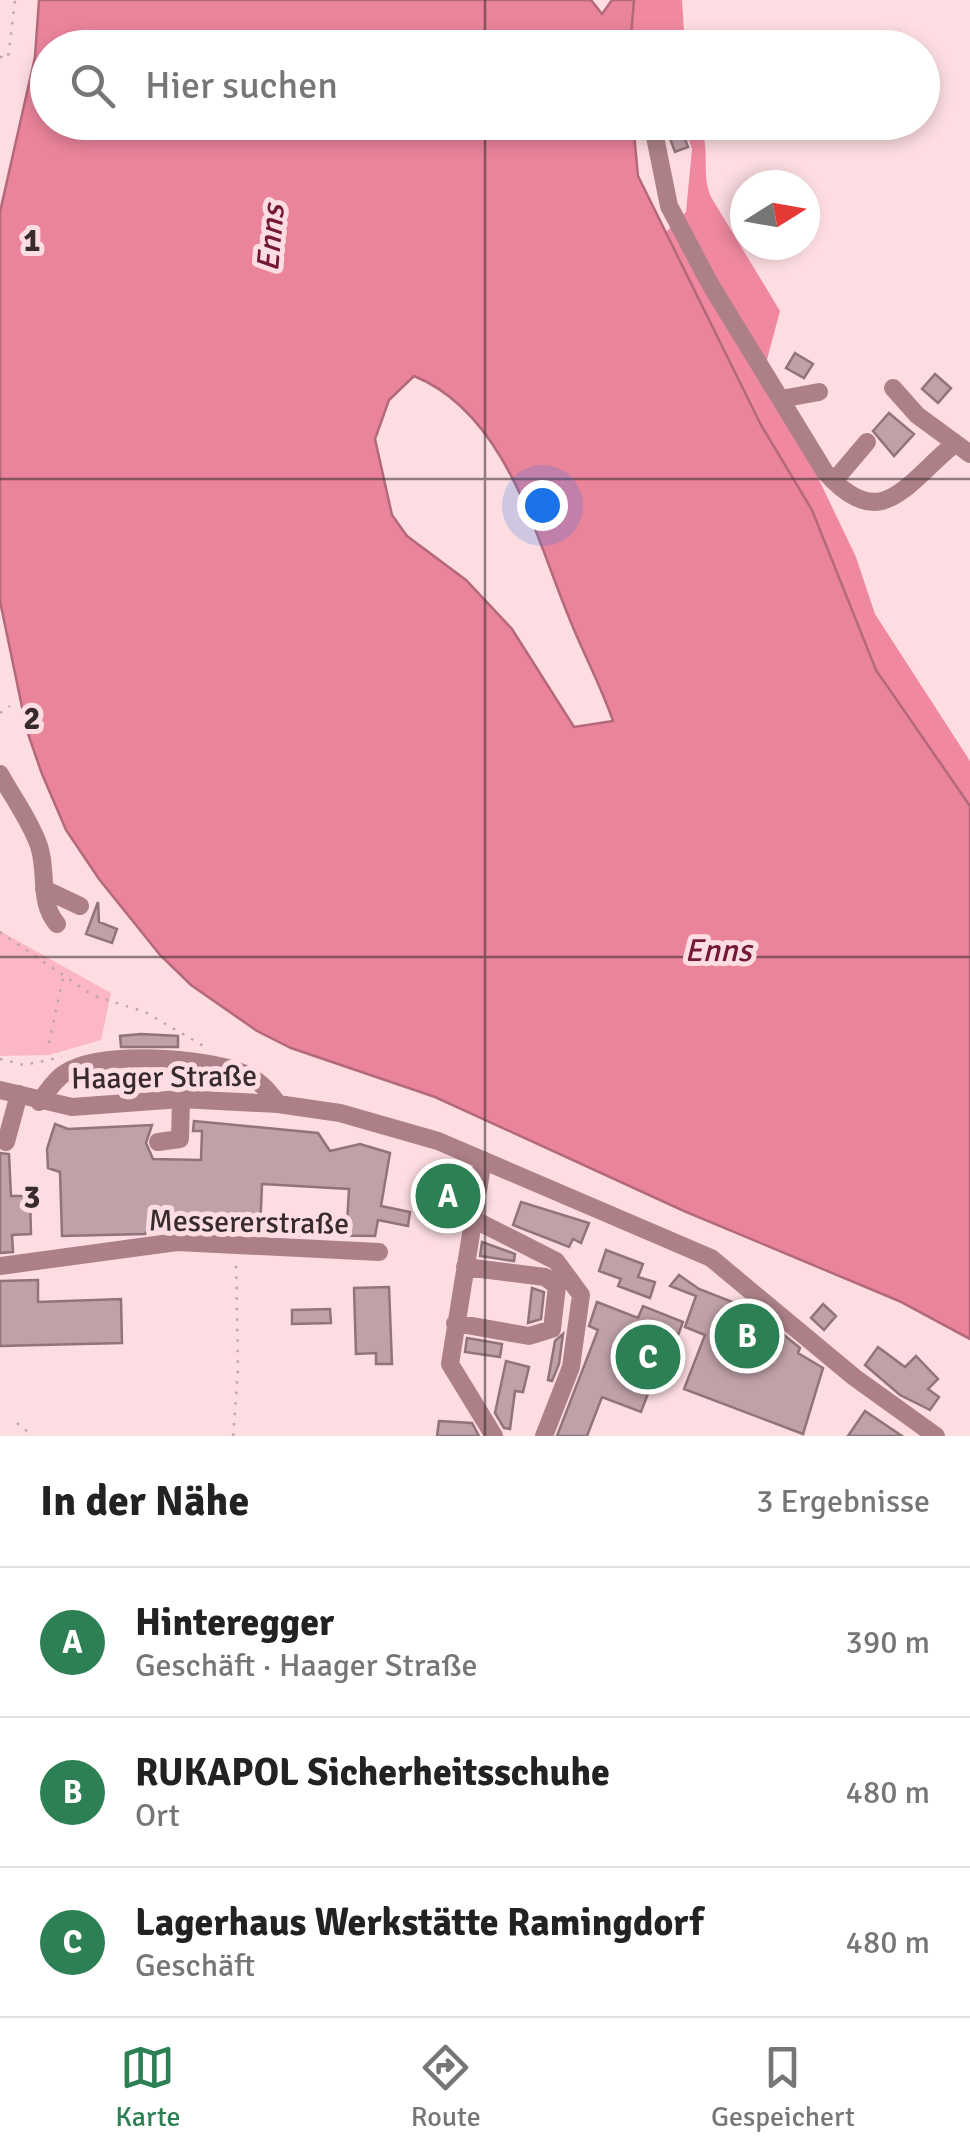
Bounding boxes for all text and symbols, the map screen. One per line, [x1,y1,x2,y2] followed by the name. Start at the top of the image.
[30,30,940,140] search box
[65,58,120,113] icon: search
[145,62,338,109] text: Hier suchen
[730,170,820,260] north arrow
[248,200,293,273] water label: Enns
[23,221,41,260] text: 1
[517,480,568,531] your location
[23,699,41,738] text: 2
[684,931,755,970] water label: Enns
[71,1057,257,1098] street label: Haager Straße
[416,1158,480,1234] pin: A
[23,1178,41,1217] text: 3
[148,1202,350,1243] street label: Messererstraße
[714,1298,780,1374] pin: B
[616,1320,680,1394] pin: C
[40,1476,249,1527] text: In der Nähe
[756,1482,930,1521] text: 3 Ergebnisse
[135,1599,334,1646] text: Hinteregger
[62,1623,83,1662] text: A
[846,1623,930,1662] text: 390 m
[135,1646,478,1685] text: Geschäft · Haager Straße
[135,1749,610,1796] text: RUKAPOL Sicherheitsschuhe
[63,1773,82,1812] text: B
[846,1773,930,1812] text: 480 m
[135,1796,180,1835] text: Ort
[135,1899,704,1946] text: Lagerhaus Werkstätte Ramingdorf
[63,1923,82,1962] text: C
[846,1923,930,1962] text: 480 m
[135,1946,255,1985] text: Geschäft
[115,2040,180,2134] tab: Karte
[411,2040,481,2134] tab: Route
[711,2040,855,2134] tab: Gespeichert

